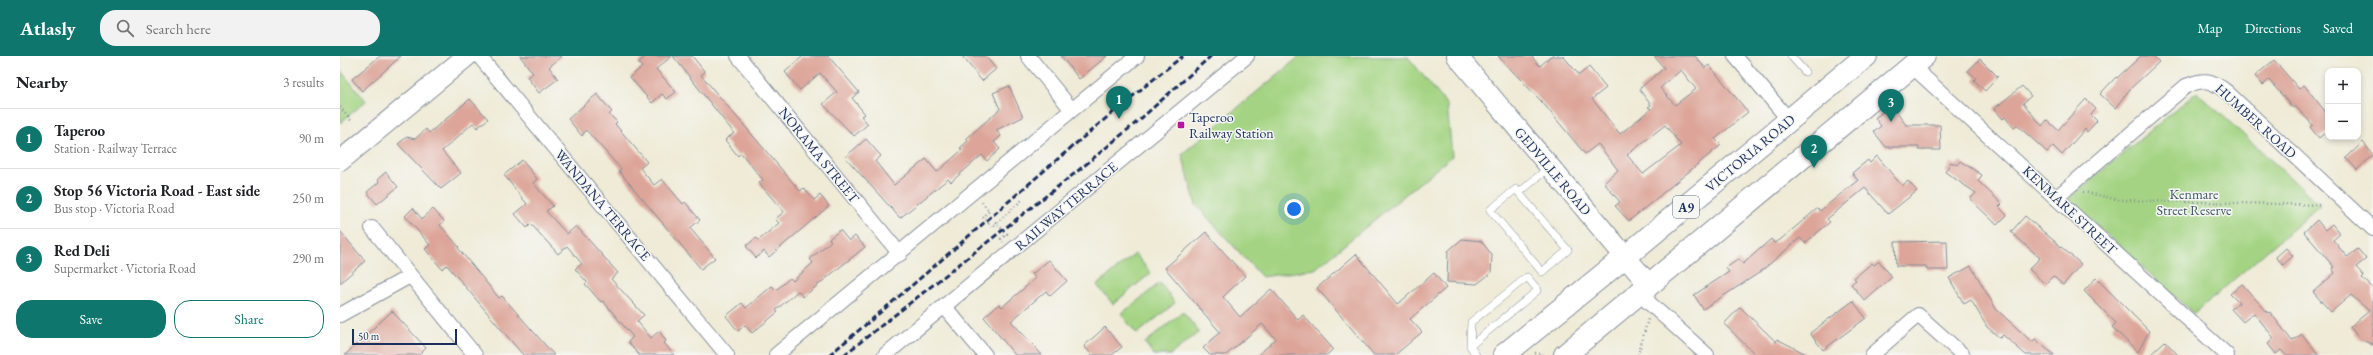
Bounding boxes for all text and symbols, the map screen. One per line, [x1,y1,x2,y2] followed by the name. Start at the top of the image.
[100,10,380,46] search box
[20,16,76,41] text: Atlasly
[114,17,136,39] icon: search
[146,19,211,38] text: Search here
[2197,19,2223,37] text: Map
[2245,19,2301,37] text: Directions
[2323,19,2353,37] text: Saved
[2325,68,2361,140] map controls
[2325,68,2361,104] button: +
[16,71,68,93] text: Nearby
[283,74,324,91] text: 3 results
[2211,80,2301,163] street label: HUMBER ROAD
[1106,86,1132,119] pin: 1
[1878,89,1904,122] pin: 3
[775,103,864,207] street label: NORAMA STREET
[2325,104,2361,140] button: −
[1189,108,1274,142] place label: Taperoo Railway Station
[1701,110,1799,196] street label: VICTORIA ROAD
[1176,120,1186,130] marker: Taperoo Railway Station
[54,121,105,140] text: Taperoo
[1511,123,1595,219] street label: GEDVILLE ROAD
[26,130,32,147] text: 1
[299,130,324,147] text: 90 m
[1801,135,1827,168] pin: 2
[54,140,177,157] text: Station · Railway Terrace
[551,146,655,265] street label: WANDANA TERRACE
[1011,158,1121,254] street label: RAILWAY TERRACE
[2019,162,2121,259] street label: KENMARE STREET
[54,181,260,200] text: Stop 56 Victoria Road - East side
[2157,185,2232,219] park label: Kenmare Street Reserve
[26,190,32,207] text: 2
[293,190,324,207] text: 250 m
[1673,196,1699,218] road number: A9
[1284,199,1304,219] your location
[54,200,175,217] text: Bus stop · Victoria Road
[54,241,110,260] text: Red Deli
[26,250,32,267] text: 3
[293,250,324,267] text: 290 m
[54,260,196,277] text: Supermarket · Victoria Road
[16,300,166,338] button: Save
[174,300,324,338] button: Share
[352,327,457,346] scale bar
[358,329,379,343] text: 50 m

